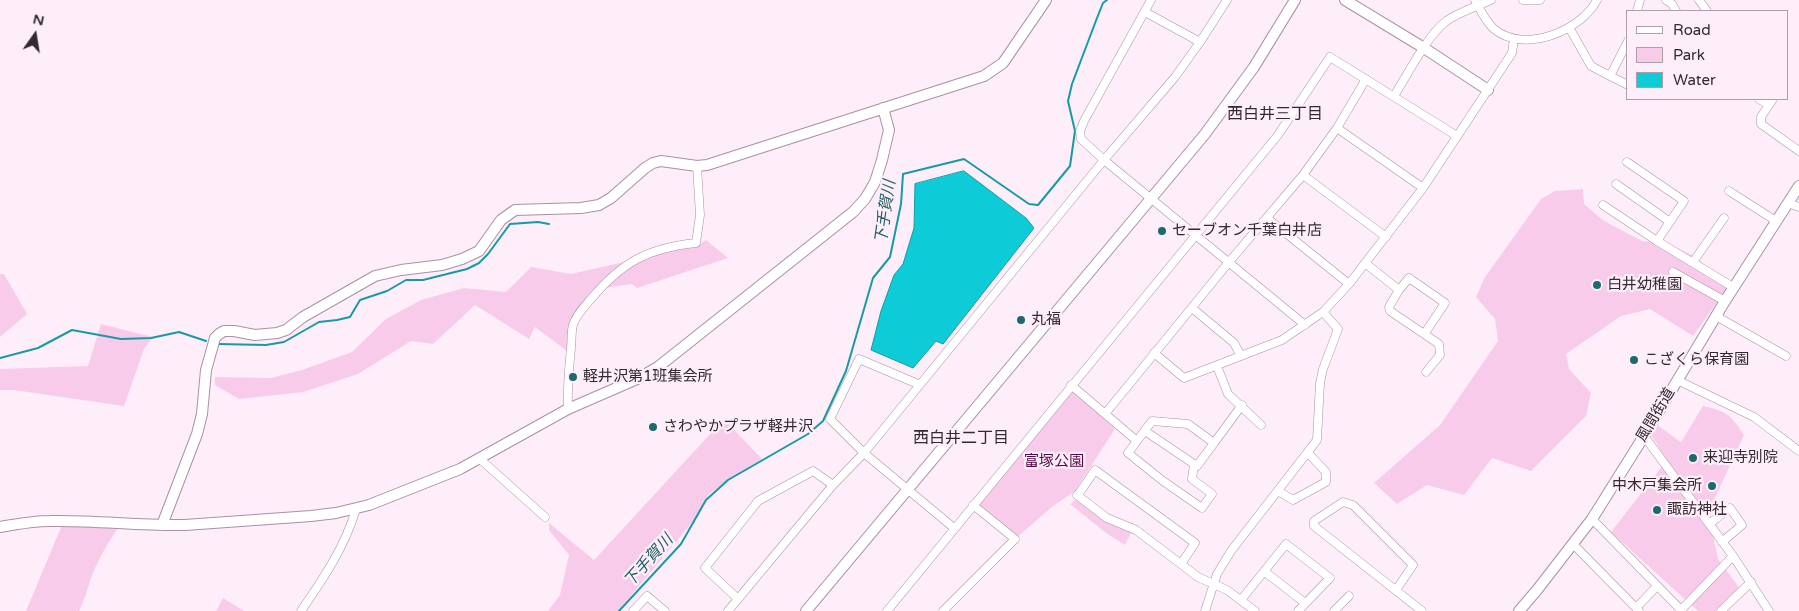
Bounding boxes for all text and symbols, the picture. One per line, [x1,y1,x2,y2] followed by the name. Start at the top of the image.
[10,10,60,60] north arrow
[31,10,46,29] text: N
[1626,10,1789,100] legend
[1673,21,1711,39] text: Road
[1673,46,1705,64] text: Park
[1673,71,1716,89] text: Water
[1227,105,1323,125] district label: 西白井三丁目
[872,179,900,245] water label: 下手賀川
[1172,222,1322,240] place label: セーブオン千葉白井店
[1156,225,1168,237] marker: セーブオン千葉白井店
[1607,276,1682,294] place label: 白井幼稚園
[1591,279,1603,291] marker: 白井幼稚園
[1031,311,1061,329] place label: 丸福
[1015,314,1027,326] marker: 丸福
[1644,351,1749,369] place label: こざくら保育園
[1628,354,1640,366] marker: こざくら保育園
[583,368,712,386] place label: 軽井沢第1班集会所
[567,371,579,383] marker: 軽井沢第1班集会所
[1633,385,1679,445] street label: 風間街道
[663,418,813,436] place label: さわやかプラザ軽井沢
[647,421,659,433] marker: さわやかプラザ軽井沢
[913,429,1009,449] district label: 西白井二丁目
[1703,449,1778,467] place label: 来迎寺別院
[1687,452,1699,464] marker: 来迎寺別院
[1024,453,1084,471] park label: 富塚公園
[1612,477,1702,495] place label: 中木戸集会所
[1706,480,1718,492] marker: 中木戸集会所
[1667,501,1727,519] place label: 諏訪神社
[1651,504,1663,516] marker: 諏訪神社
[620,531,678,591] water label: 下手賀川

